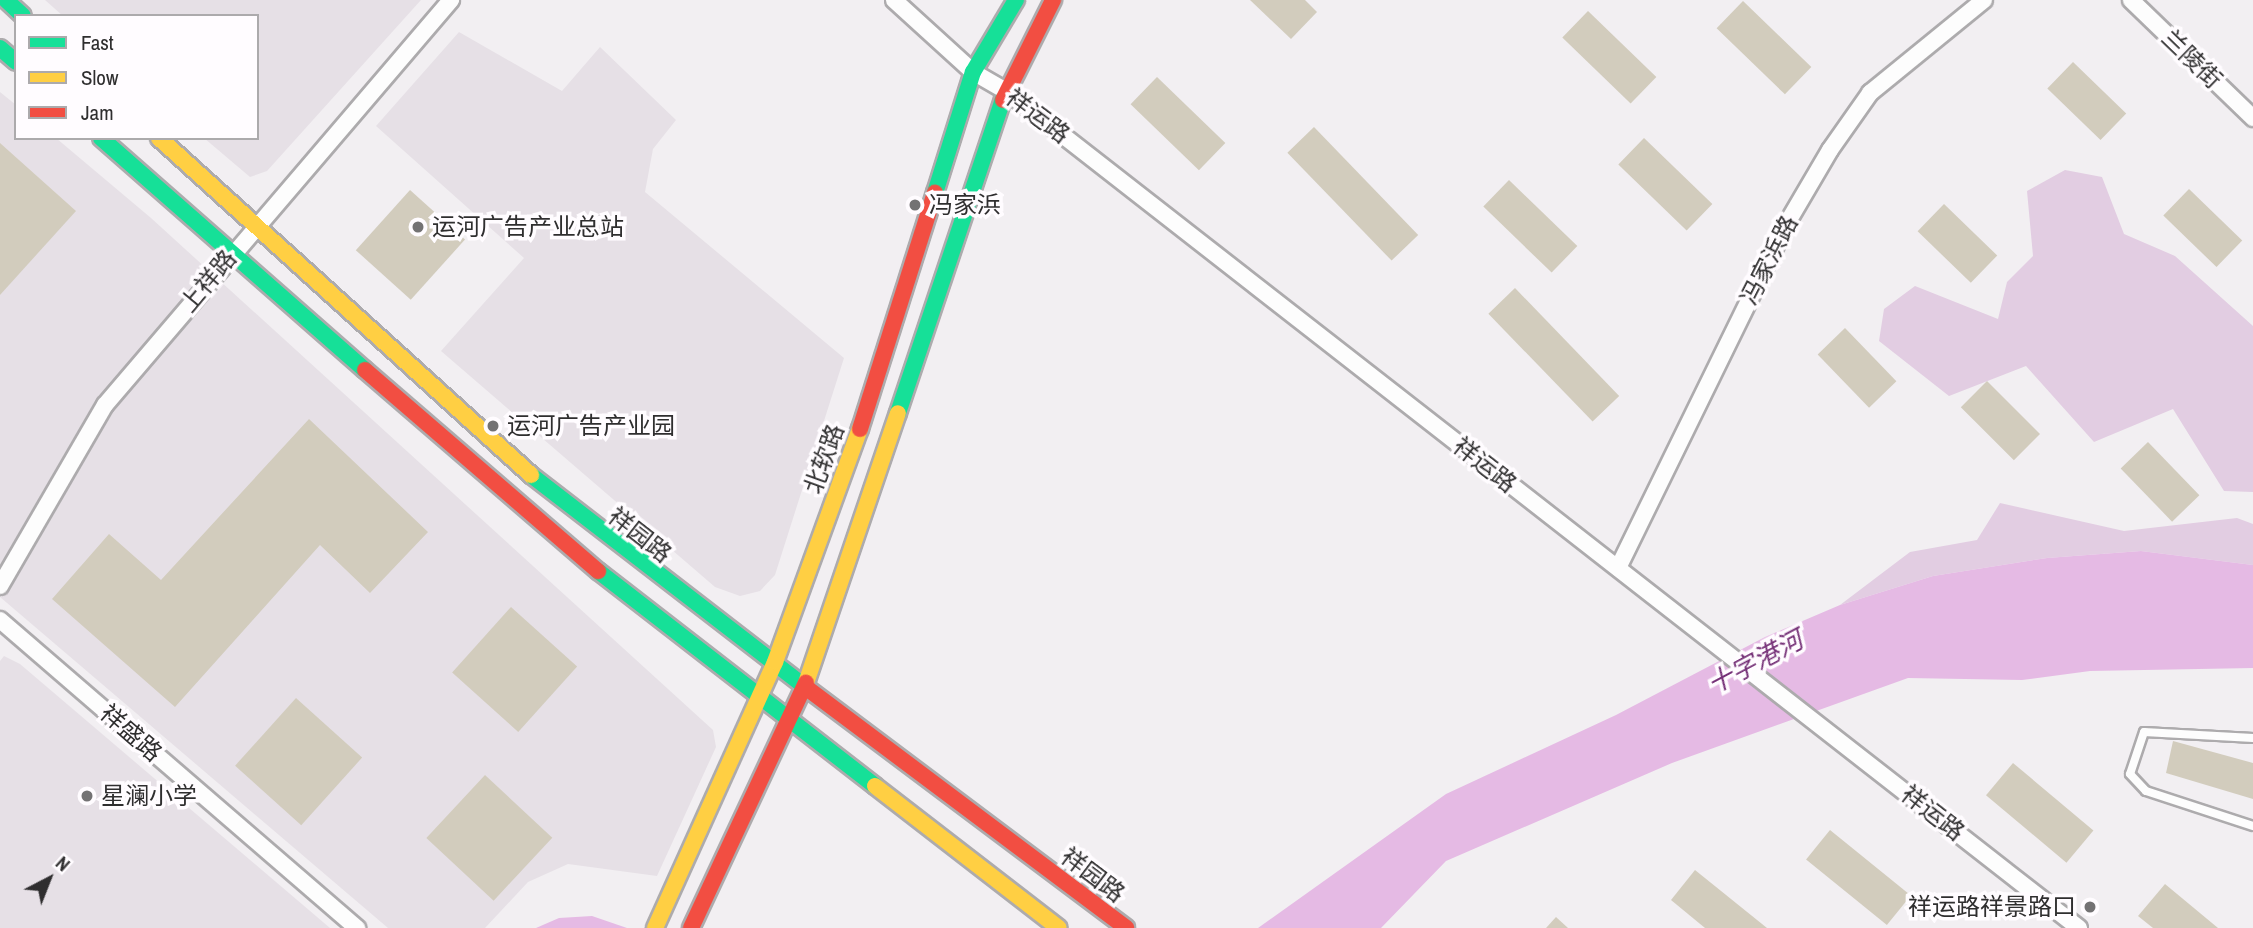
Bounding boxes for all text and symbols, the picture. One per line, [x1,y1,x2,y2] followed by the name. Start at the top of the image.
[14,14,259,140] legend
[2156,24,2228,94] street label: 兰陵街
[81,28,114,57] text: Fast
[81,63,118,92] text: Slow
[1001,83,1075,149] street label: 祥运路
[81,98,114,127] text: Jam
[929,191,1001,219] place label: 冯家浜
[907,197,923,213] marker: 冯家浜
[1734,211,1804,309] street label: 冯家浜路
[432,213,624,241] place label: 运河广告产业总站
[410,219,426,235] marker: 运河广告产业总站
[174,244,242,318] street label: 上祥路
[507,412,675,440] place label: 运河广告产业园
[485,418,501,434] marker: 运河广告产业园
[798,420,850,498] street label: 北软路
[1448,431,1522,499] street label: 祥运路
[603,501,677,569] street label: 祥园路
[1702,624,1808,700] water label: 十字港河
[94,699,168,767] street label: 祥盛路
[1896,779,1970,847] street label: 祥运路
[101,782,197,810] place label: 星澜小学
[79,788,95,804] marker: 星澜小学
[1056,842,1130,908] street label: 祥园路
[14,844,84,914] north arrow
[50,850,76,877] text: N
[1908,893,2076,921] place label: 祥运路祥景路口
[2082,899,2098,915] marker: 祥运路祥景路口

